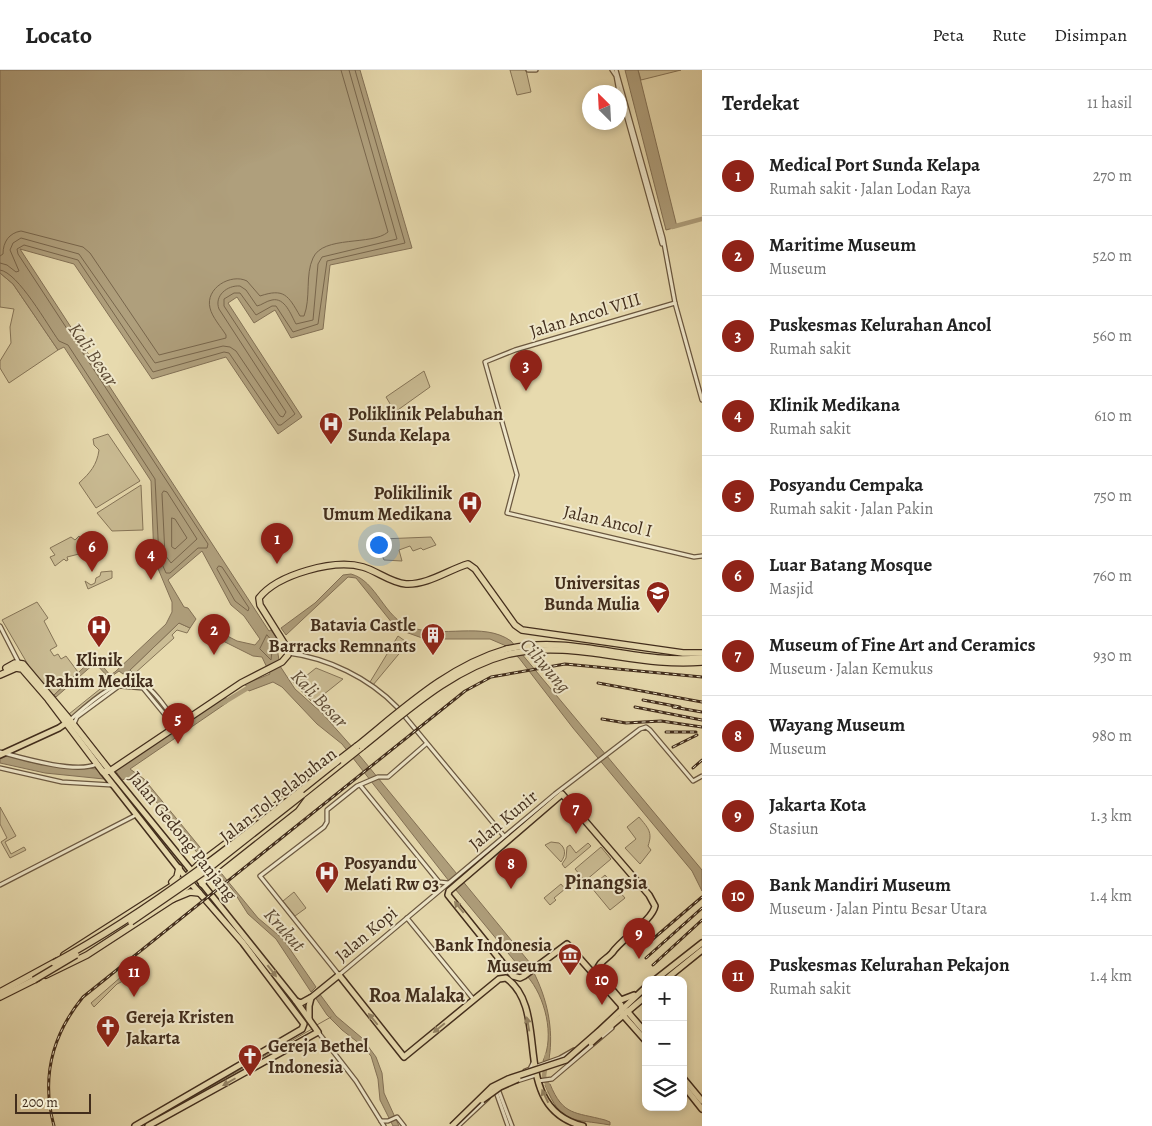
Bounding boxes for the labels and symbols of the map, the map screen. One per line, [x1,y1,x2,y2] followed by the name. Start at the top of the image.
[582,85,627,130] north arrow
[527,287,643,343] street label: Jalan Ancol VIII
[62,318,125,393] water label: Kali Besar
[510,350,542,391] pin: 3
[348,402,503,447] place label: Poliklinik Pelabuhan Sunda Kelapa
[318,411,344,445] hospital icon: Poliklinik Pelabuhan Sunda Kelapa
[323,481,453,526] place label: Polikilinik Umum Medikana
[457,490,483,524] hospital icon: Polikilinik Umum Medikana
[561,499,655,543] street label: Jalan Ancol I
[261,523,293,564] pin: 1
[76,531,108,572] pin: 6
[366,532,392,558] your location
[135,539,167,580] pin: 4
[544,571,640,616] place label: Universitas Bunda Mulia
[645,580,671,614] school or university icon: Universitas Bunda Mulia
[269,613,416,658] place label: Batavia Castle Barracks Remnants
[86,614,112,648] hospital icon: Klinik Rahim Medika
[198,614,230,655] pin: 2
[420,622,446,656] building icon: Batavia Castle Barracks Remnants
[514,633,577,699] water label: Ciliwung
[44,648,154,693] place label: Klinik Rahim Medika
[285,664,355,735] water label: Kali Besar
[162,703,194,744] pin: 5
[215,742,342,848] street label: Jalan Tol Pelabuhan
[123,766,243,906] street label: Jalan Gedong Panjang
[464,784,542,856] street label: Jalan Kunir
[560,793,592,834] pin: 7
[495,848,527,889] pin: 8
[344,851,440,896] place label: Posyandu Melati Rw 03
[314,860,340,894] hospital icon: Posyandu Melati Rw 03
[564,869,648,896] district label: Pinangsia
[330,901,402,967] street label: Jalan Kopi
[258,902,312,958] water label: Krukut
[453,902,465,914] one-way arrow
[623,918,655,959] pin: 9
[434,933,552,978] place label: Bank Indonesia Museum
[557,942,583,976] museum icon: Bank Indonesia Museum
[118,956,150,997] pin: 11
[267,964,278,977] one-way arrow
[586,964,618,1005] pin: 10
[369,982,466,1009] district label: Roa Malaka
[126,1005,234,1050] place label: Gereja Kristen Jakarta
[368,1013,379,1026] one-way arrow
[95,1014,121,1048] church icon: Gereja Kristen Jakarta
[524,1016,532,1031] one-way arrow
[432,1023,445,1033] one-way arrow
[268,1034,369,1079] place label: Gereja Bethel Indonesia
[237,1043,263,1077] church icon: Gereja Bethel Indonesia
[223,1077,236,1086] one-way arrow
[540,1088,549,1103] one-way arrow
[15,1091,91,1114] scale bar

